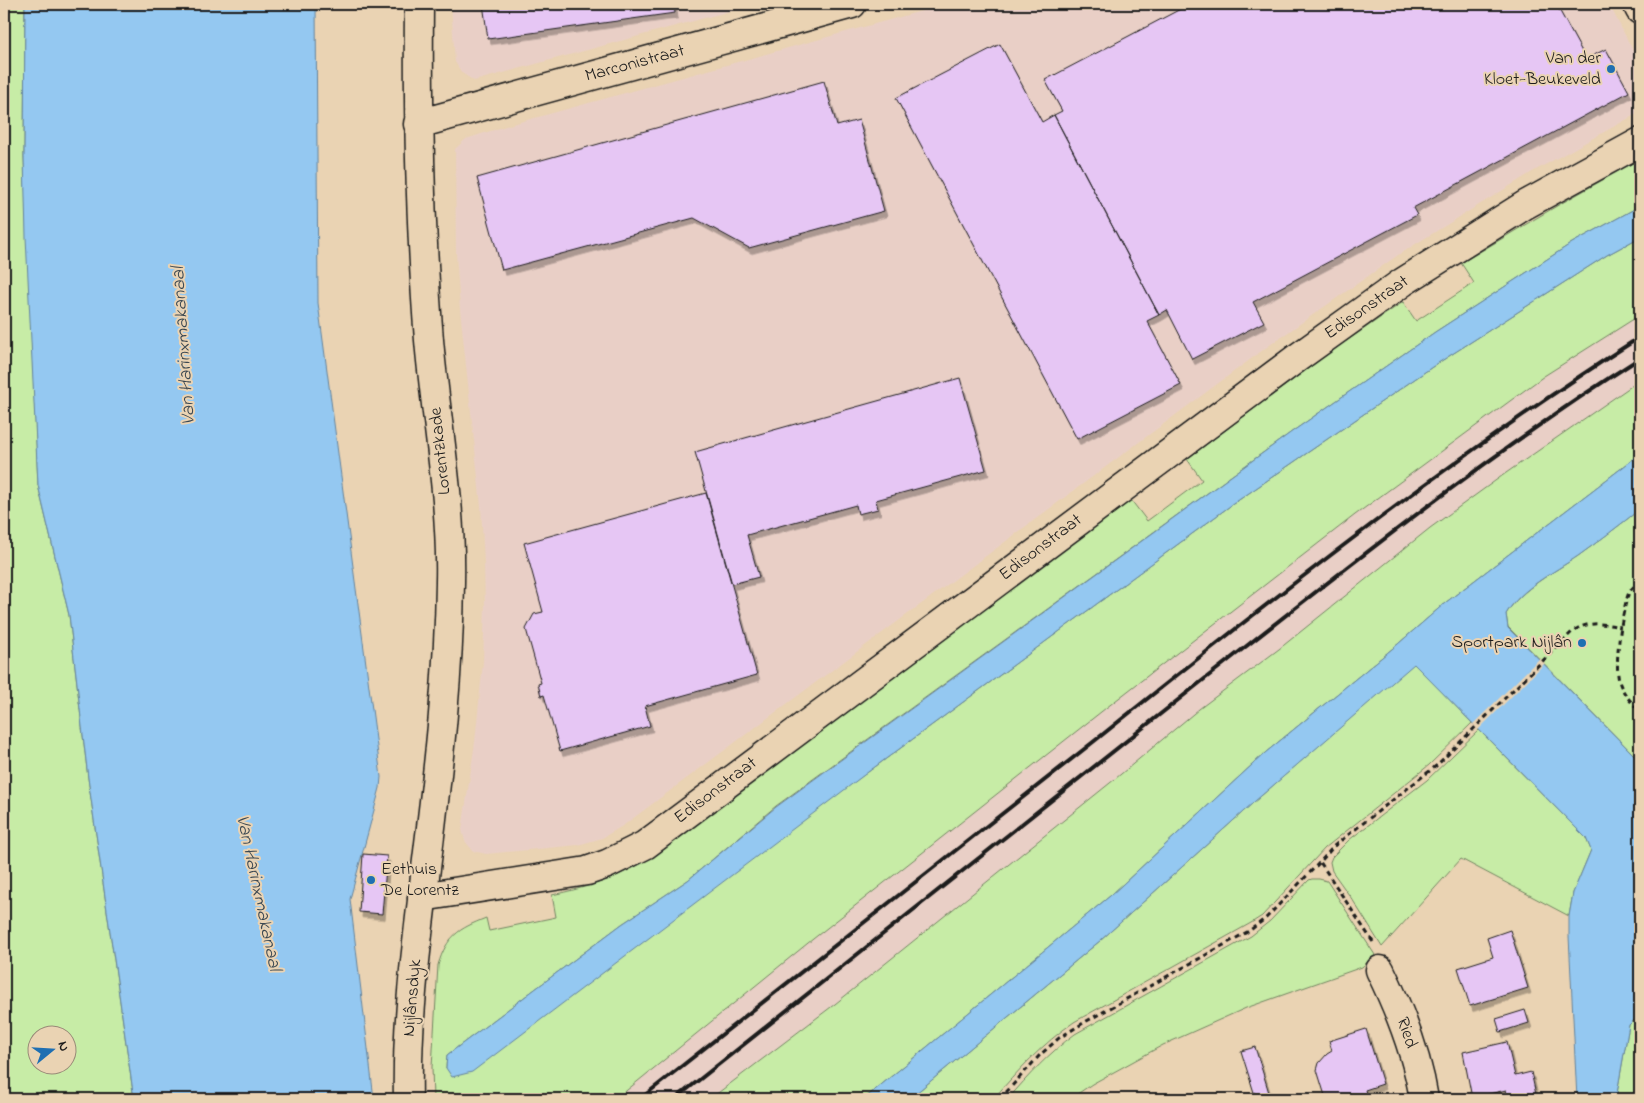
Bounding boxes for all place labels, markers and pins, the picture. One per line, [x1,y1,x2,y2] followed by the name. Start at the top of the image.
[1484,46,1601,93] place label: Van der Kloet-Beukeveld
[1605,63,1617,75] marker: Van der Kloet-Beukeveld
[1452,630,1572,656] place label: Sportpark Nijlân
[1576,637,1588,649] marker: Sportpark Nijlân
[380,857,459,904] place label: Eethuis De Lorentz
[365,874,377,886] marker: Eethuis De Lorentz

